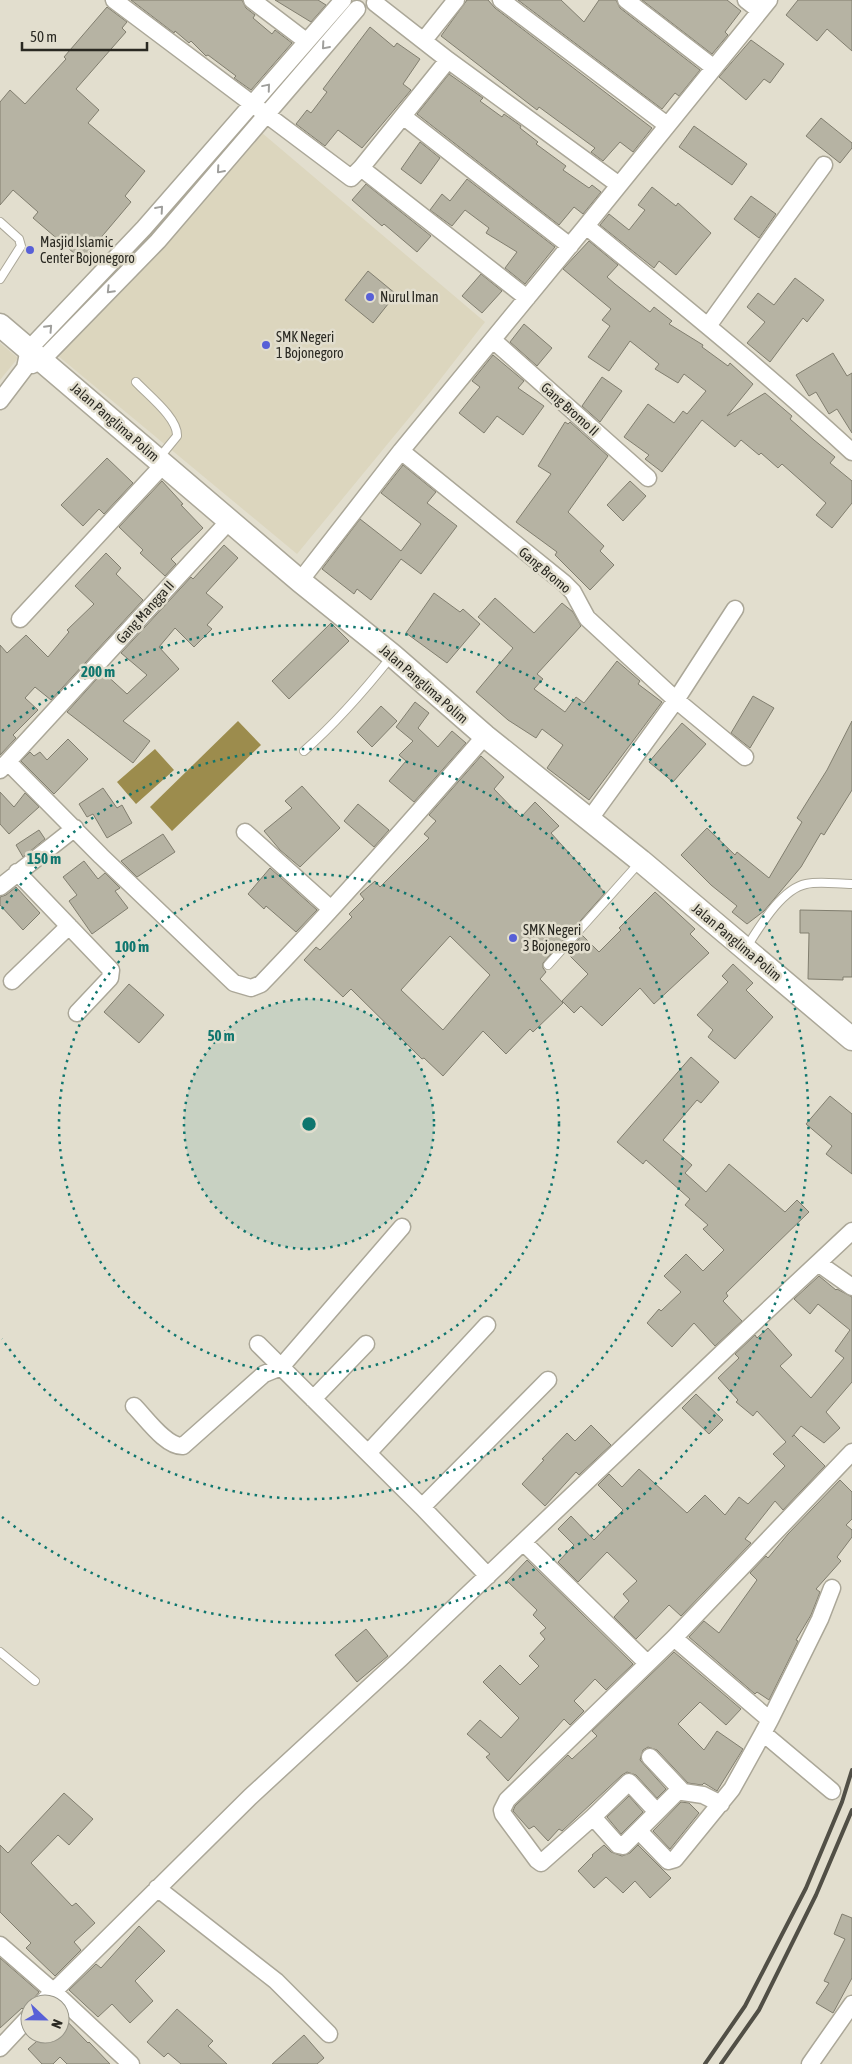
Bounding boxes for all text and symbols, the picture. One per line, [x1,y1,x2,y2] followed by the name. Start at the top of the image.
[22,20,148,52] scale bar
[30,28,57,45] text: 50 m
[321,40,330,49] one-way arrow
[261,84,270,93] one-way arrow
[217,164,226,173] one-way arrow
[155,206,164,215] one-way arrow
[40,234,135,266] place label: Masjid Islamic Center Bojonegoro
[24,244,36,256] marker: Masjid Islamic Center Bojonegoro
[107,284,116,293] one-way arrow
[380,289,439,305] place label: Nurul Iman
[364,291,376,303] marker: Nurul Iman
[43,325,52,334] one-way arrow
[276,329,344,361] place label: SMK Negeri 1 Bojonegoro
[260,339,272,351] marker: SMK Negeri 1 Bojonegoro
[68,379,162,465] street label: Jalan Panglima Polim
[538,379,602,439] street label: Gang Bromo II
[516,544,574,596] street label: Gang Bromo
[113,578,177,646] street label: Gang Mangga II
[377,641,471,727] street label: Jalan Panglima Polim
[81,663,115,680] text: 200 m
[27,850,61,867] text: 150 m
[689,900,785,984] street label: Jalan Panglima Polim
[523,922,591,954] place label: SMK Negeri 3 Bojonegoro
[507,932,519,944] marker: SMK Negeri 3 Bojonegoro
[115,938,149,955] text: 100 m
[208,1027,235,1044] text: 50 m
[300,1115,318,1133] centre of rings
[20,1994,70,2044] north arrow
[48,2017,66,2031] text: N

